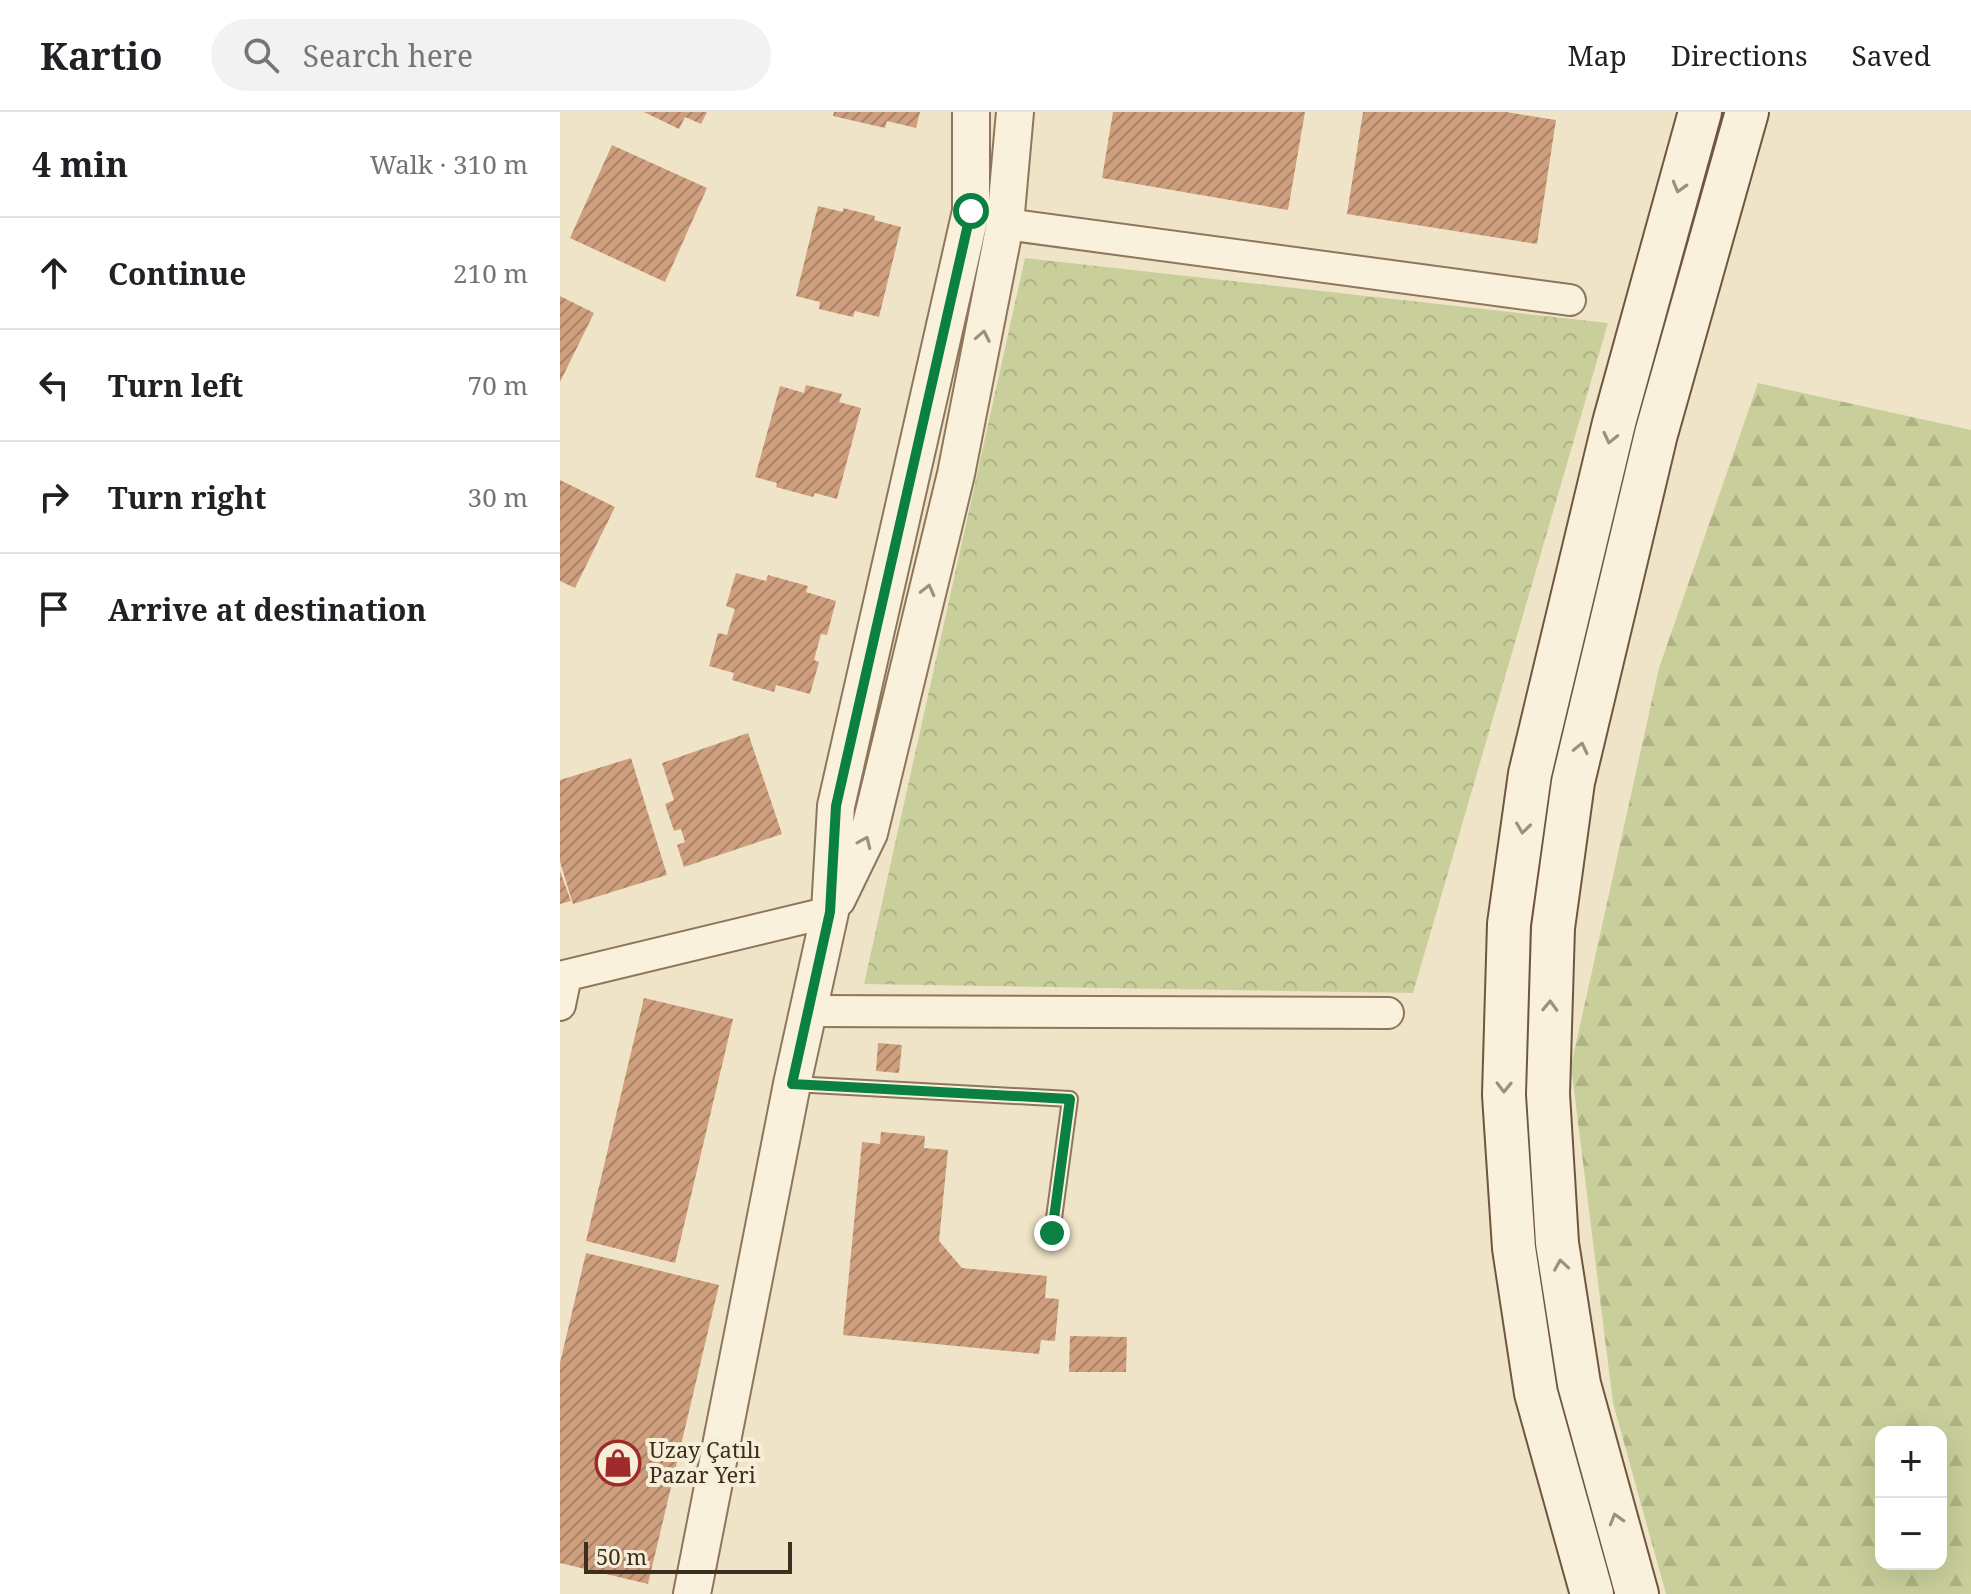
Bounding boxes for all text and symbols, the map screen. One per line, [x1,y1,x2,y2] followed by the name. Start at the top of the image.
[211,19,771,91] search box
[40,29,163,81] text: Kartio
[239,33,283,77] icon: search
[303,35,473,76] text: Search here
[1567,36,1627,74] text: Map
[1671,36,1808,74] text: Directions
[1852,36,1931,74] text: Saved
[32,141,128,187] text: 4 min
[370,146,528,182] text: Walk · 310 m
[1672,180,1688,194] one-way arrow
[953,193,989,229] route start
[32,251,76,295] icon: ahead
[108,253,246,294] text: Continue
[453,255,528,291] text: 210 m
[974,329,991,343] one-way arrow
[32,363,76,407] icon: left
[108,365,243,406] text: Turn left
[468,367,528,403] text: 70 m
[1602,430,1619,444] one-way arrow
[32,475,76,519] icon: right
[108,477,266,518] text: Turn right
[468,479,528,515] text: 30 m
[919,583,936,597] one-way arrow
[32,587,76,631] icon: arrive
[108,589,427,630] text: Arrive at destination
[1572,742,1589,756] one-way arrow
[1514,822,1531,835] one-way arrow
[855,835,871,850] one-way arrow
[1542,999,1559,1012] one-way arrow
[1496,1081,1513,1094] one-way arrow
[1034,1215,1070,1251] route end
[1553,1259,1570,1272] one-way arrow
[1875,1426,1947,1570] map controls
[1875,1426,1947,1498] button: +
[649,1434,761,1489] place label: Uzay Çatılı Pazar Yeri
[594,1439,642,1487] shop icon: Uzay Çatılı Pazar Yeri
[1875,1498,1947,1570] button: −
[1609,1512,1626,1526] one-way arrow
[584,1538,792,1574] scale bar
[596,1541,647,1571] text: 50 m

